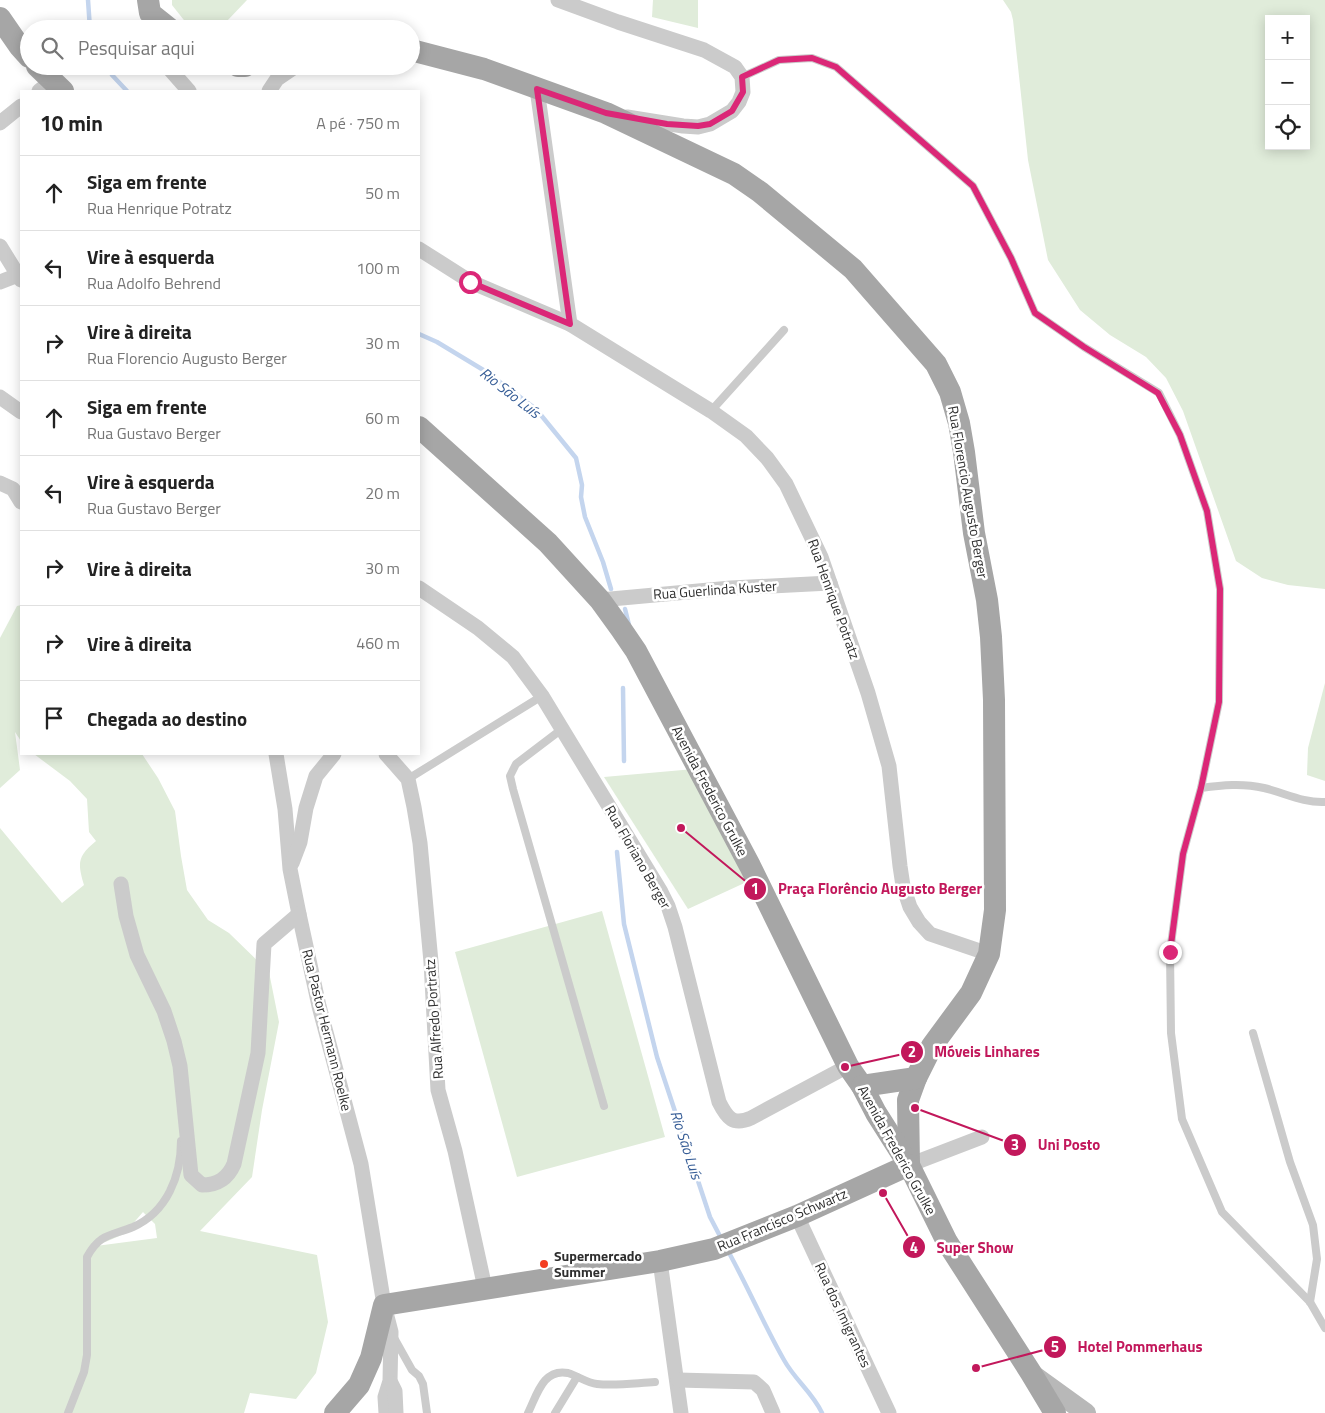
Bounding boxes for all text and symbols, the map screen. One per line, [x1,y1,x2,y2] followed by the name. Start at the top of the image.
[1265,15,1310,150] map controls
[1265,15,1310,60] button: +
[20,20,420,75] search box
[78,33,195,62] text: Pesquisar aqui
[38,34,66,62] icon: search
[1265,60,1310,105] button: −
[1265,105,1310,150] button: locate
[40,107,103,139] text: 10 min
[316,111,400,135] text: A pé · 750 m
[87,167,207,196] text: Siga em frente
[40,179,68,207] icon: ahead
[365,181,400,205] text: 50 m
[87,196,232,220] text: Rua Henrique Potratz
[87,242,215,271] text: Vire à esquerda
[40,254,68,282] icon: left
[356,256,400,280] text: 100 m
[87,271,221,295] text: Rua Adolfo Behrend
[459,271,482,294] route start
[87,317,192,346] text: Vire à direita
[40,329,68,357] icon: right
[365,331,400,355] text: 30 m
[87,346,287,370] text: Rua Florencio Augusto Berger
[475,362,547,425] water label: Rio São Luís
[87,392,207,421] text: Siga em frente
[40,404,68,432] icon: ahead
[943,404,994,580] street label: Rua Florencio Augusto Berger
[365,406,400,430] text: 60 m
[87,421,221,445] text: Rua Gustavo Berger
[87,467,215,496] text: Vire à esquerda
[40,479,68,507] icon: left
[365,481,400,505] text: 20 m
[87,496,221,520] text: Rua Gustavo Berger
[803,536,866,662] street label: Rua Henrique Potratz
[40,554,68,582] icon: right
[87,554,192,583] text: Vire à direita
[365,556,400,580] text: 30 m
[652,575,778,604] street label: Rua Guerlinda Kuster
[40,629,68,657] icon: right
[87,629,192,658] text: Vire à direita
[356,631,400,655] text: 460 m
[40,704,68,732] icon: arrive
[87,704,247,733] text: Chegada ao destino
[667,722,754,860] street label: Avenida Frederico Grulke
[600,801,677,913] street label: Rua Floriano Berger
[743,874,992,904] callout: Praça Florêncio Augusto Berger
[751,877,759,900] text: 1
[778,877,982,900] text: Praça Florêncio Augusto Berger
[1159,941,1182,964] route end
[297,947,358,1113] street label: Rua Pastor Hermann Roelke
[419,958,448,1080] street label: Rua Alfredo Portratz
[900,1037,1050,1067] callout: Móveis Linhares
[908,1040,916,1063] text: 2
[934,1040,1040,1063] text: Móveis Linhares
[853,1081,942,1218] street label: Avenida Frederico Grulke
[665,1107,709,1184] water label: Rio São Luís
[1003,1130,1110,1160] callout: Uni Posto
[1011,1133,1019,1156] text: 3
[1038,1133,1100,1156] text: Uni Posto
[713,1183,850,1256] street label: Rua Francisco Schwartz
[901,1232,1023,1262] callout: Super Show
[910,1236,918,1259] text: 4
[936,1236,1014,1259] text: Super Show
[554,1245,642,1282] place label: Supermercado Summer
[538,1258,550,1270] marker: Supermercado Summer
[810,1259,877,1371] street label: Rua dos Imigrantes
[1042,1332,1212,1362] callout: Hotel Pommerhaus
[1051,1335,1059,1358] text: 5
[1077,1335,1203,1358] text: Hotel Pommerhaus

